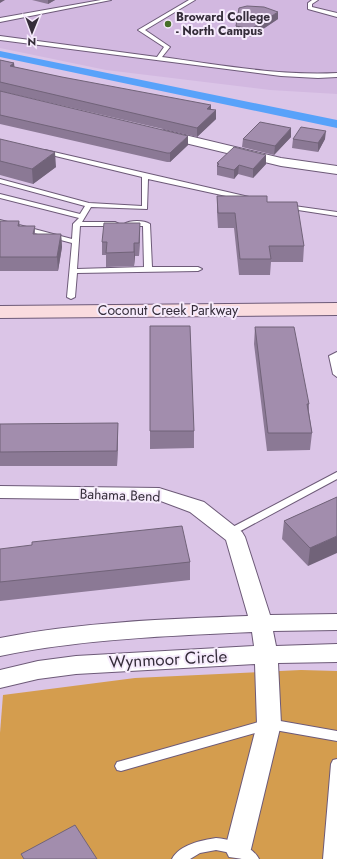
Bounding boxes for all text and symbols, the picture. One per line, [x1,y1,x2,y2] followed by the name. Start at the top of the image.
[176,8,270,40] place label: Broward College - North Campus
[12,12,52,52] north arrow
[163,19,173,29] marker: Broward College - North Campus
[27,34,36,50] text: N
[98,300,239,320] street label: Coconut Creek Parkway
[79,484,161,506] street label: Bahama Bend
[108,644,228,674] street label: Wynmoor Circle

